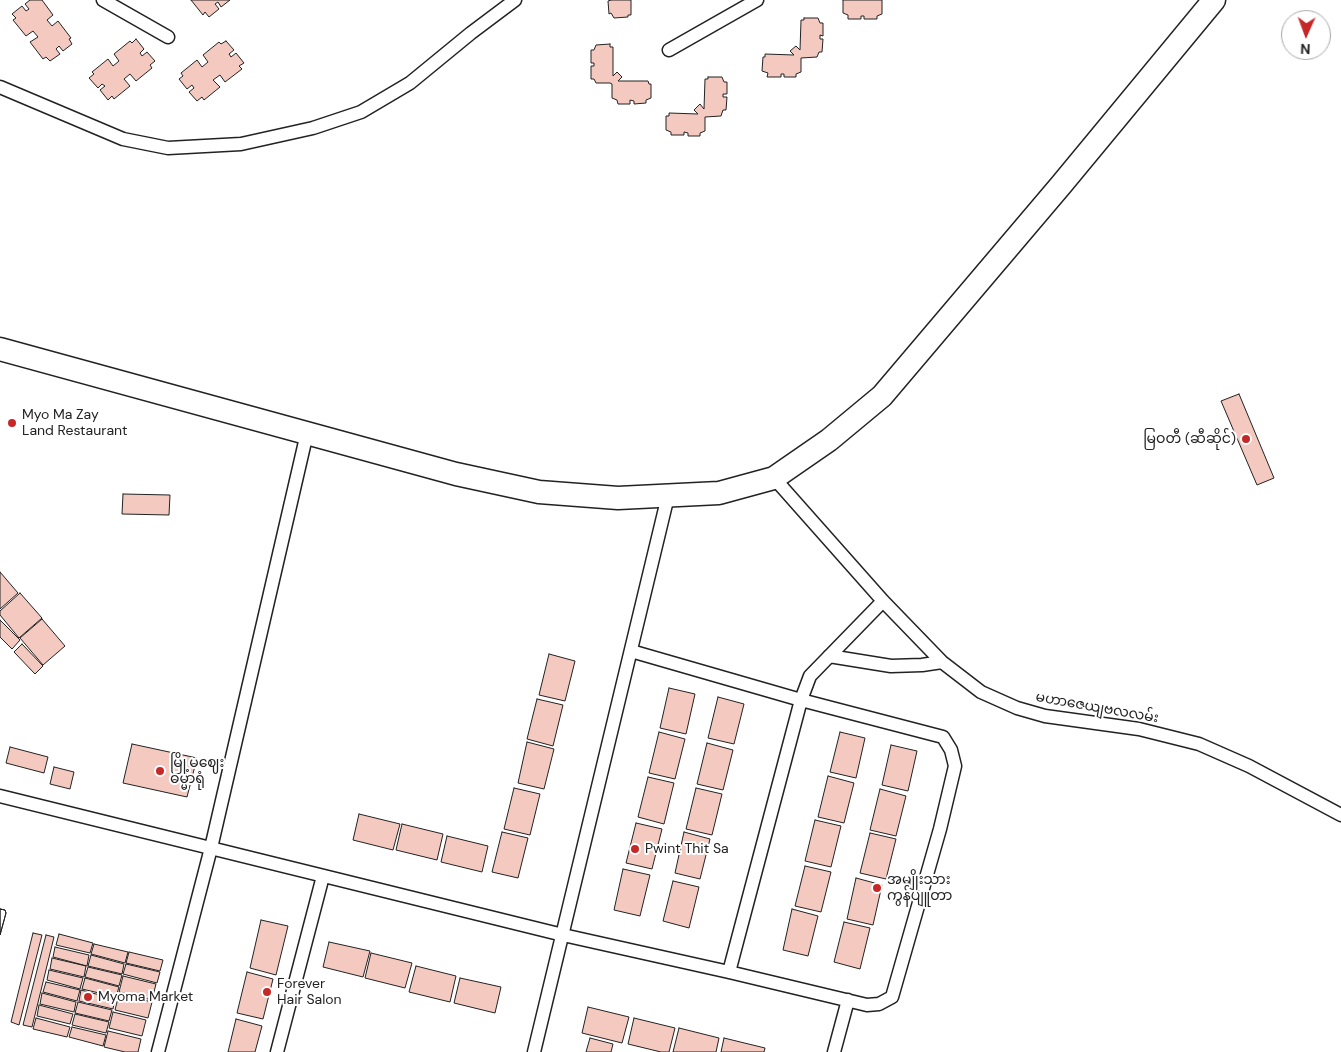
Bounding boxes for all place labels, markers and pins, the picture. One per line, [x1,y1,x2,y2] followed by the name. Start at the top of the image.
[22,407,128,440] place label: Myo Ma Zay Land Restaurant
[6,417,18,429] marker: Myo Ma Zay Land Restaurant
[1143,431,1236,447] place label: မြဝတီ (ဆီဆိုင်)
[1240,433,1252,445] marker: မြဝတီ (ဆီဆိုင်)
[170,755,224,788] place label: မြို့မဈေး ဓမ္မာရုံ
[154,765,166,777] marker: မြို့မဈေး ဓမ္မာရုံ
[645,841,729,857] place label: Pwint Thit Sa
[629,843,641,855] marker: Pwint Thit Sa
[887,872,952,904] place label: အမျိုးသား ကွန်ပျူတာ
[871,882,883,894] marker: အမျိုးသား ကွန်ပျူတာ
[277,976,342,1009] place label: Forever Hair Salon
[261,986,273,998] marker: Forever Hair Salon
[98,989,193,1005] place label: Myoma Market
[82,991,94,1003] marker: Myoma Market

